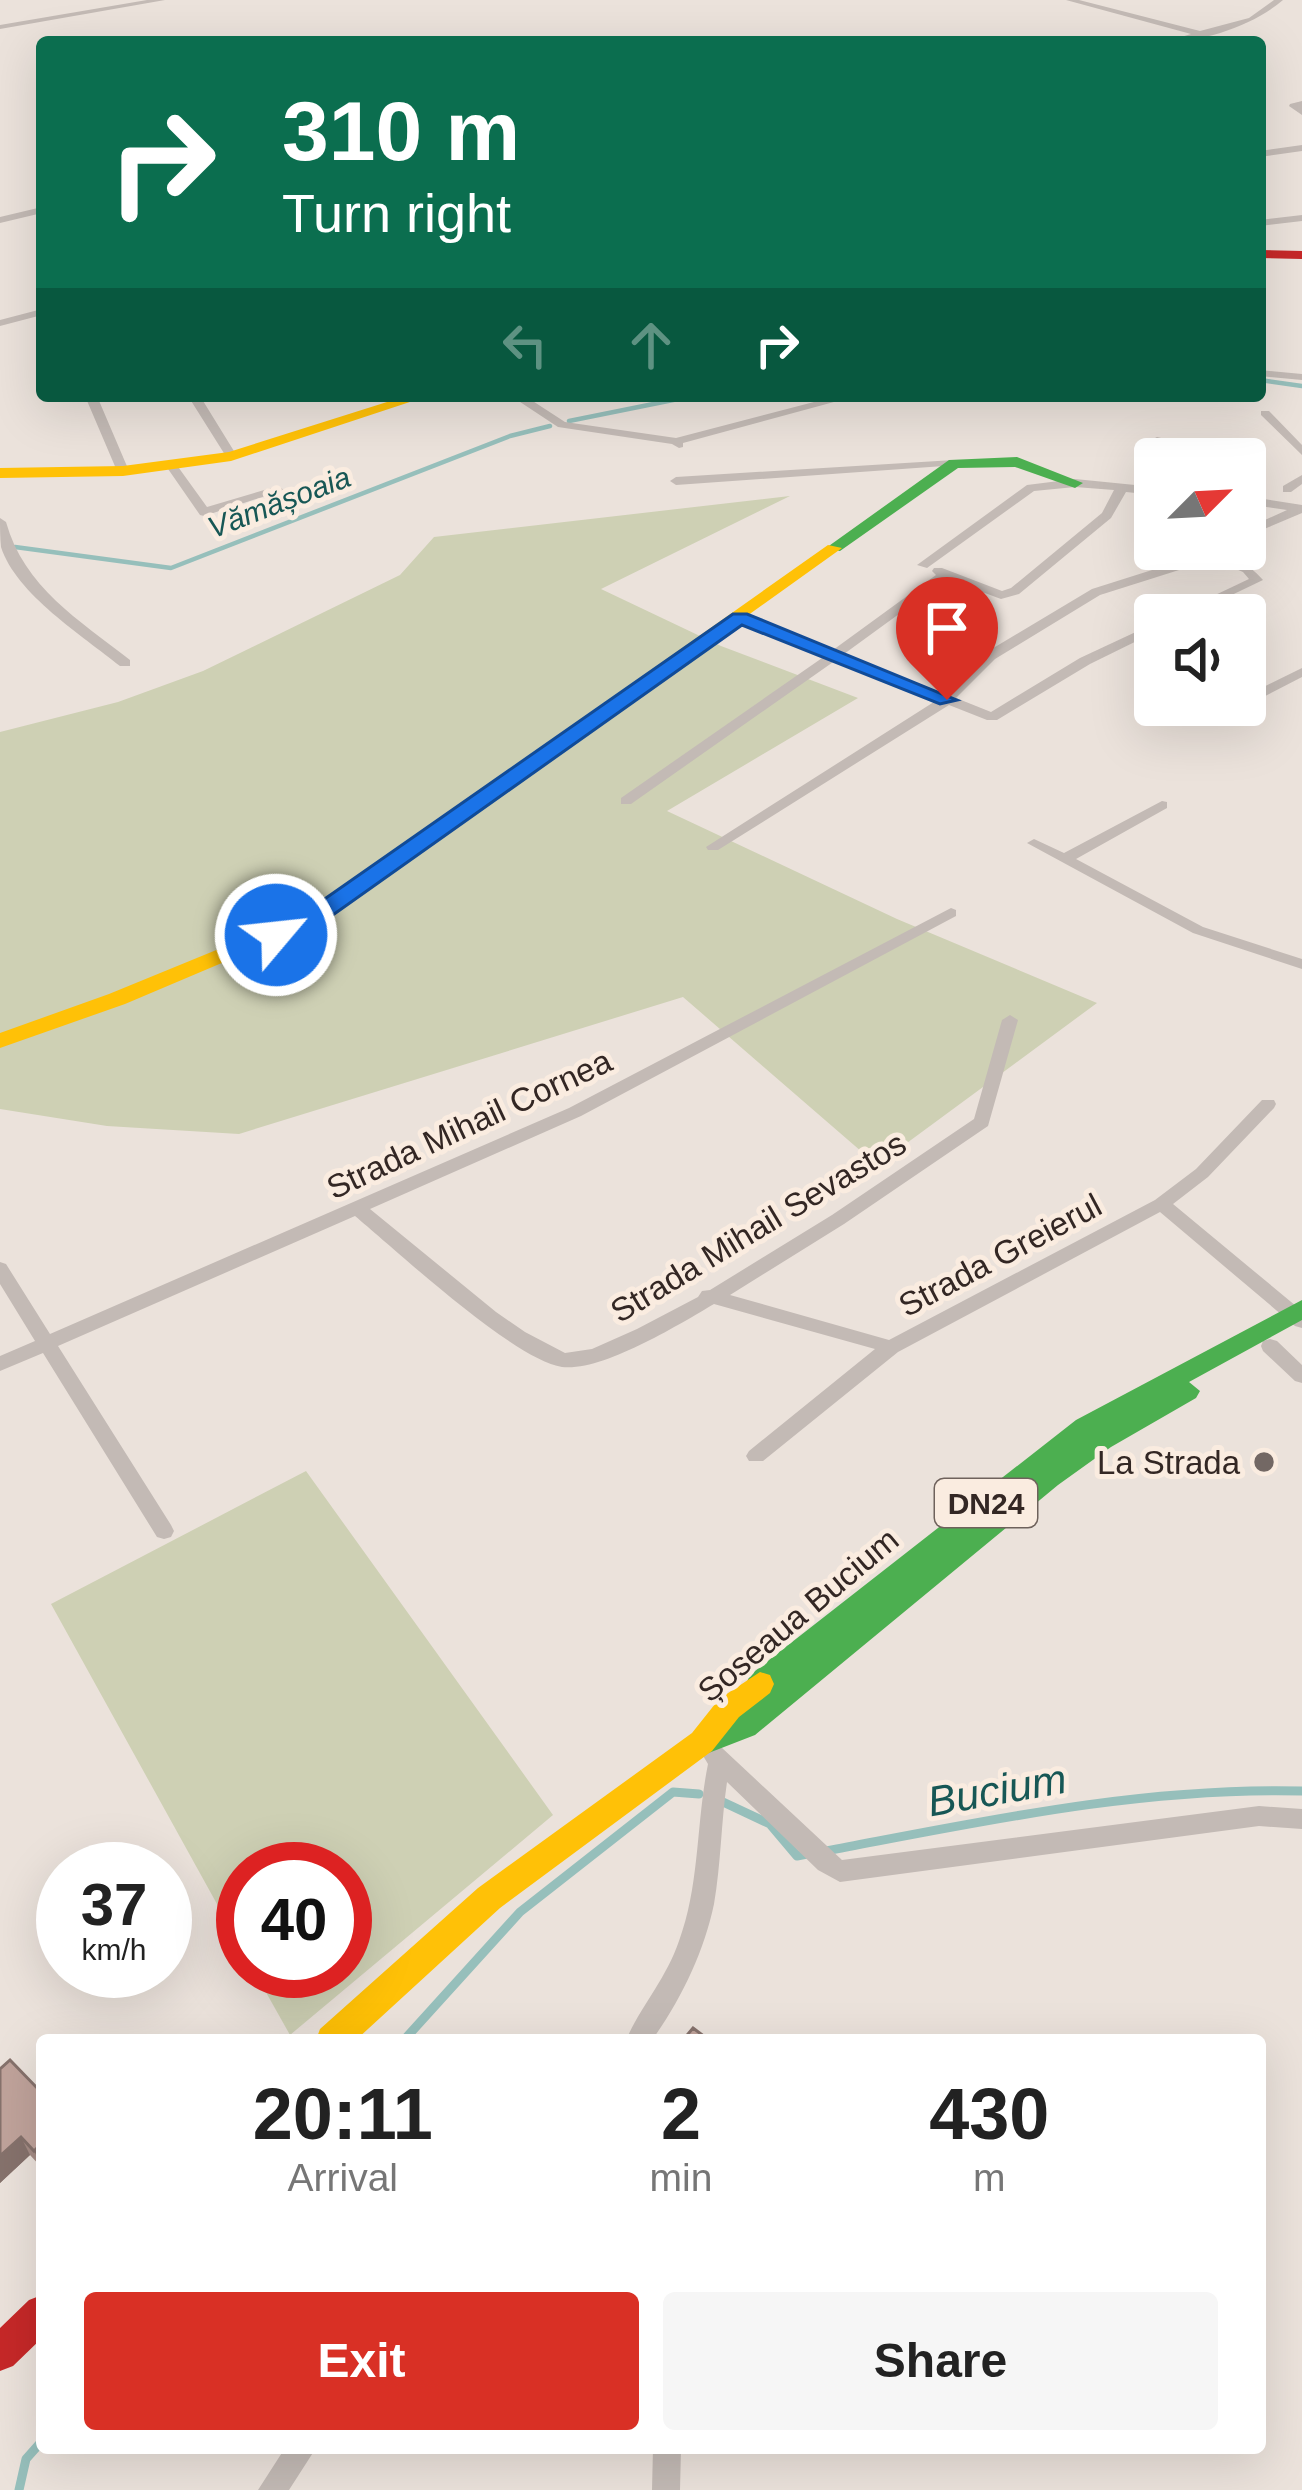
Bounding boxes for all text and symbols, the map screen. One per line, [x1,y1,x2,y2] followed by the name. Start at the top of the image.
[84,84,240,240] icon: right
[282,84,520,178] text: 310 m
[282,183,511,243] text: Turn right
[492,312,558,378] icon: left
[618,312,684,378] icon: ahead
[744,312,810,378] icon: right
[1134,438,1266,570] north arrow
[1134,438,1266,726] map controls
[203,460,355,544] water label: Vămășoaia
[896,577,998,700] pin
[1134,594,1266,726] button: sound
[914,595,980,661] icon: arrive
[213,872,339,998] position arrow
[321,1041,618,1206] street label: Strada Mihail Cornea
[604,1124,912,1330] street label: Strada Mihail Sevastos
[893,1186,1107,1324] street label: Strada Greierul
[1097,1444,1241,1481] place label: La Strada
[1251,1449,1277,1475] marker: La Strada
[935,1479,1037,1527] road number: DN24
[691,1521,905,1709] street label: Șoseaua Bucium
[924,1755,1070,1825] water label: Bucium
[216,1842,372,1998] speed limit sign: 40
[81,1871,147,1938] text: 37
[81,1933,147,1966] text: km/h
[253,2074,433,2154] text: 20:11
[661,2074,701,2154] text: 2
[929,2074,1049,2154] text: 430
[288,2156,398,2199] text: Arrival
[650,2156,712,2199] text: min
[973,2156,1005,2199] text: m
[84,2292,639,2430] button: Exit
[663,2292,1218,2430] button: Share

